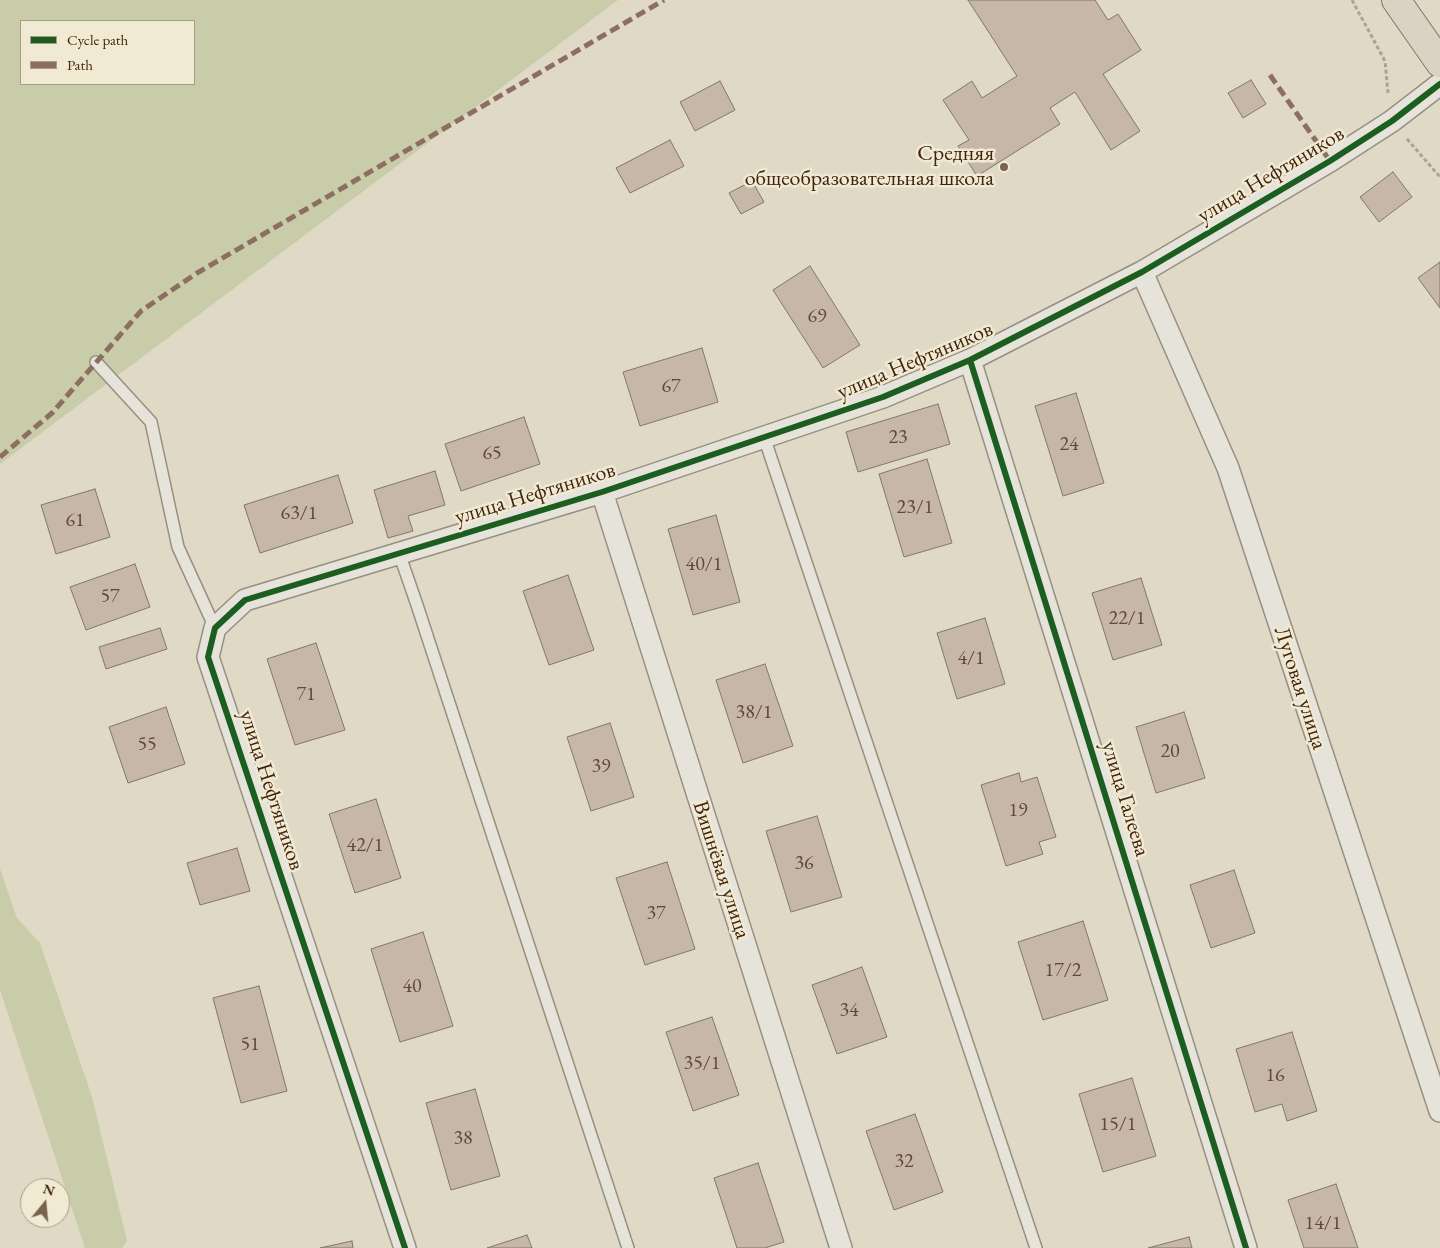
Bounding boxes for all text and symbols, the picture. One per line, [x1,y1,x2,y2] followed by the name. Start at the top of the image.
[20,20,195,85] legend
[67,30,128,49] text: Cycle path
[67,55,93,74] text: Path
[1193,121,1349,229] street label: улица Нефтяников
[745,141,994,192] place label: Cредняя общеобразовательная школа
[998,161,1010,173] marker: Cредняя общеобразовательная школа
[807,305,827,329] house number: 69
[833,316,997,406] street label: улица Нефтяников
[661,375,681,399] house number: 67
[888,426,908,450] house number: 23
[1059,433,1079,457] house number: 24
[482,442,502,466] house number: 65
[452,457,618,531] street label: улица Нефтяников
[897,496,933,520] house number: 23/1
[281,502,317,526] house number: 63/1
[65,509,85,533] house number: 61
[686,553,722,577] house number: 40/1
[100,585,120,609] house number: 57
[1109,607,1145,631] house number: 22/1
[1268,623,1332,753] street label: Луговая улица
[957,647,985,671] house number: 4/1
[296,683,316,707] house number: 71
[736,701,772,725] house number: 38/1
[233,707,309,873] street label: улица Нефтяников
[137,733,157,757] house number: 55
[1095,738,1155,860] street label: улица Галеева
[1160,740,1180,764] house number: 20
[591,755,611,779] house number: 39
[686,798,756,942] street label: Вишнёвая улица
[1008,799,1028,823] house number: 19
[347,834,383,858] house number: 42/1
[794,852,814,876] house number: 36
[646,902,666,926] house number: 37
[1045,959,1081,983] house number: 17/2
[402,975,422,999] house number: 40
[839,999,859,1023] house number: 34
[240,1033,260,1057] house number: 51
[684,1052,720,1076] house number: 35/1
[1265,1064,1285,1088] house number: 16
[1100,1113,1136,1137] house number: 15/1
[453,1127,473,1151] house number: 38
[894,1150,914,1174] house number: 32
[20,1178,70,1228] north arrow
[41,1179,57,1200] text: N
[1305,1212,1341,1236] house number: 14/1

